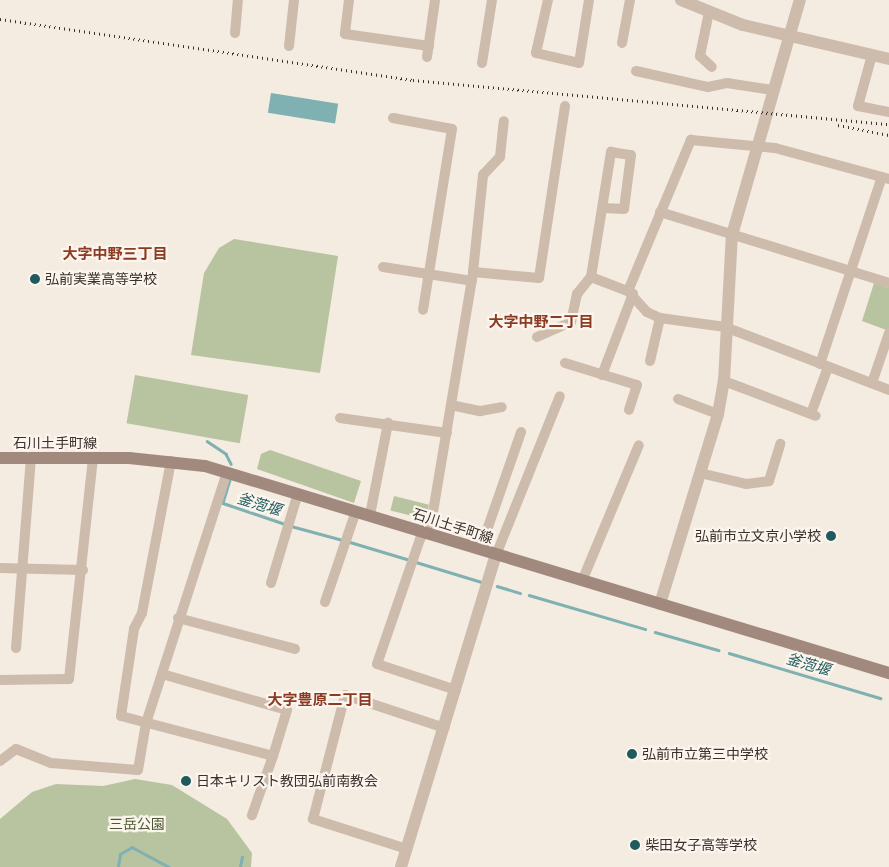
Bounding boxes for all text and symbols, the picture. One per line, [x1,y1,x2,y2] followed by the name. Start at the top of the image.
[63,246,167,264] district label: 大字中野三丁目
[45,271,157,287] place label: 弘前実業高等学校
[29,273,41,285] marker: 弘前実業高等学校
[489,314,593,332] district label: 大字中野二丁目
[13,435,97,451] street label: 石川土手町線
[235,490,283,520] water label: 釜萢堰
[410,505,496,547] street label: 石川土手町線
[695,528,821,544] place label: 弘前市立文京小学校
[825,530,837,542] marker: 弘前市立文京小学校
[784,650,832,680] water label: 釜萢堰
[268,692,372,710] district label: 大字豊原二丁目
[642,746,768,762] place label: 弘前市立第三中学校
[626,748,638,760] marker: 弘前市立第三中学校
[196,773,378,789] place label: 日本キリスト教団弘前南教会
[180,775,192,787] marker: 日本キリスト教団弘前南教会
[109,816,165,832] park label: 三岳公園
[645,837,757,853] place label: 柴田女子高等学校
[629,839,641,851] marker: 柴田女子高等学校

